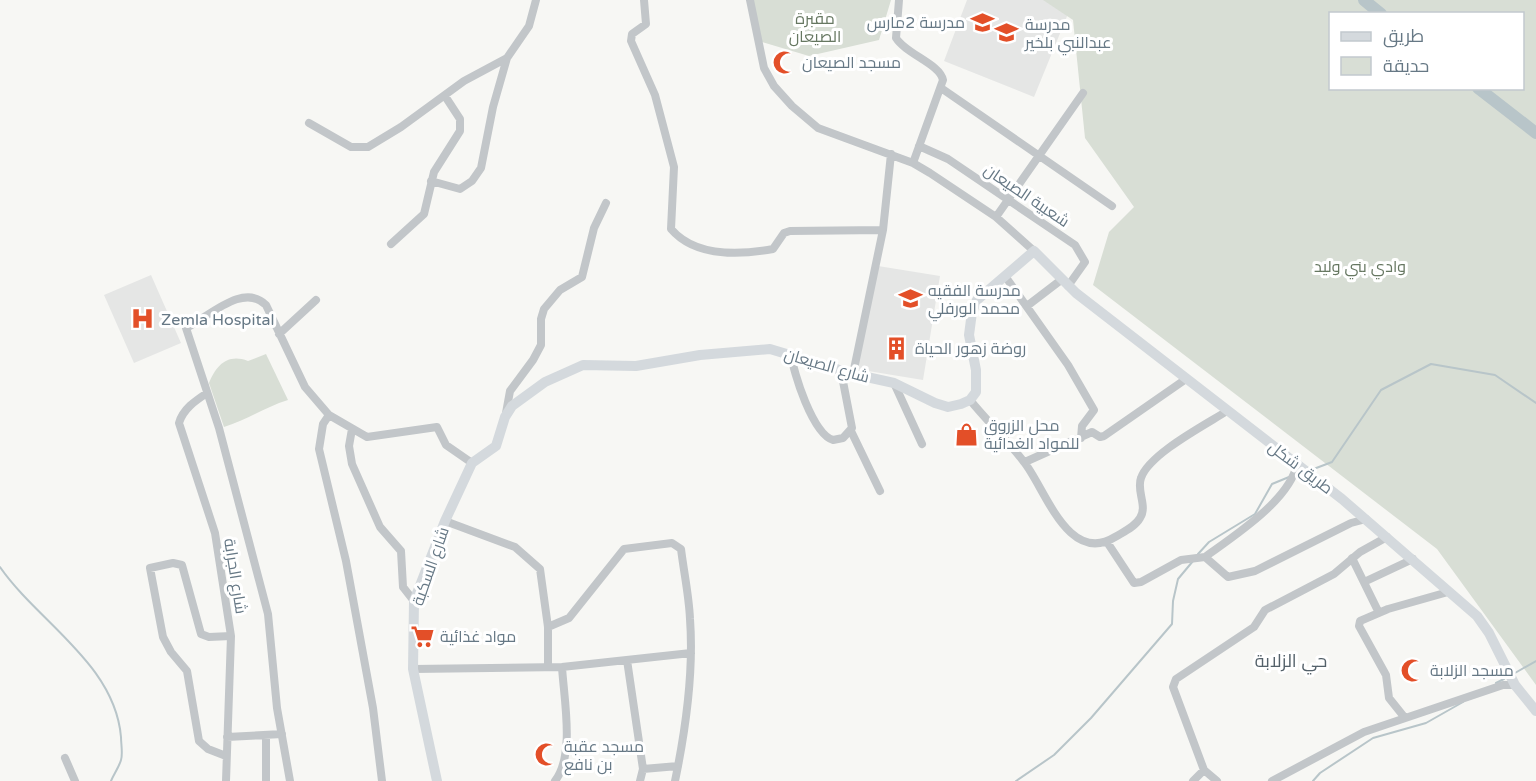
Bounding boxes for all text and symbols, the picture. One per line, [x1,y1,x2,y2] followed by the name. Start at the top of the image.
[789,9,841,47] park label: مقبرة الصيعان
[970,9,996,35] school or university icon: مدرسة 2مارس
[1329,12,1524,90] legend
[867,13,965,33] place label: مدرسة 2مارس
[1024,15,1111,56] place label: مدرسة عبدالنبي بلخير
[994,20,1020,46] school or university icon: مدرسة عبدالنبي بلخير
[1383,25,1424,48] text: طريق
[771,49,797,75] mosque icon: مسجد الصيعان
[802,53,901,73] place label: مسجد الصيعان
[1383,55,1429,77] text: حديقة
[980,160,1073,232] street label: شعبية الصيعان
[1314,257,1406,280] park label: وادي بني وليد
[928,281,1021,322] place label: مدرسة الفقيه محمد الورفلي
[897,286,923,312] school or university icon: مدرسة الفقيه محمد الورفلي
[130,306,156,332] hospital icon: Zemla Hospital
[161,310,275,330] place label: Zemla Hospital
[884,335,910,361] building icon: روضة زهور الحياة
[915,339,1026,359] place label: روضة زهور الحياة
[782,344,872,389] street label: شارع الصيعان
[984,416,1080,454] place label: محل الزروق للمواد الغدائية
[953,421,979,447] shop icon: محل الزروق للمواد الغدائية
[1264,437,1337,499] street label: طريق شكل
[408,524,455,609] street label: شارع السكبة
[218,537,251,615] street label: شارع الجرابة
[409,623,435,649] supermarket icon: مواد غذائية
[440,627,516,647] place label: مواد غذائية
[1255,650,1327,675] district label: حي الزلابة
[1399,657,1425,683] mosque icon: مسجد الزلابة
[1430,661,1514,681] place label: مسجد الزلابة
[564,737,644,776] place label: مسجد عقبة بن نافع
[533,742,559,768] mosque icon: مسجد عقبة بن نافع

